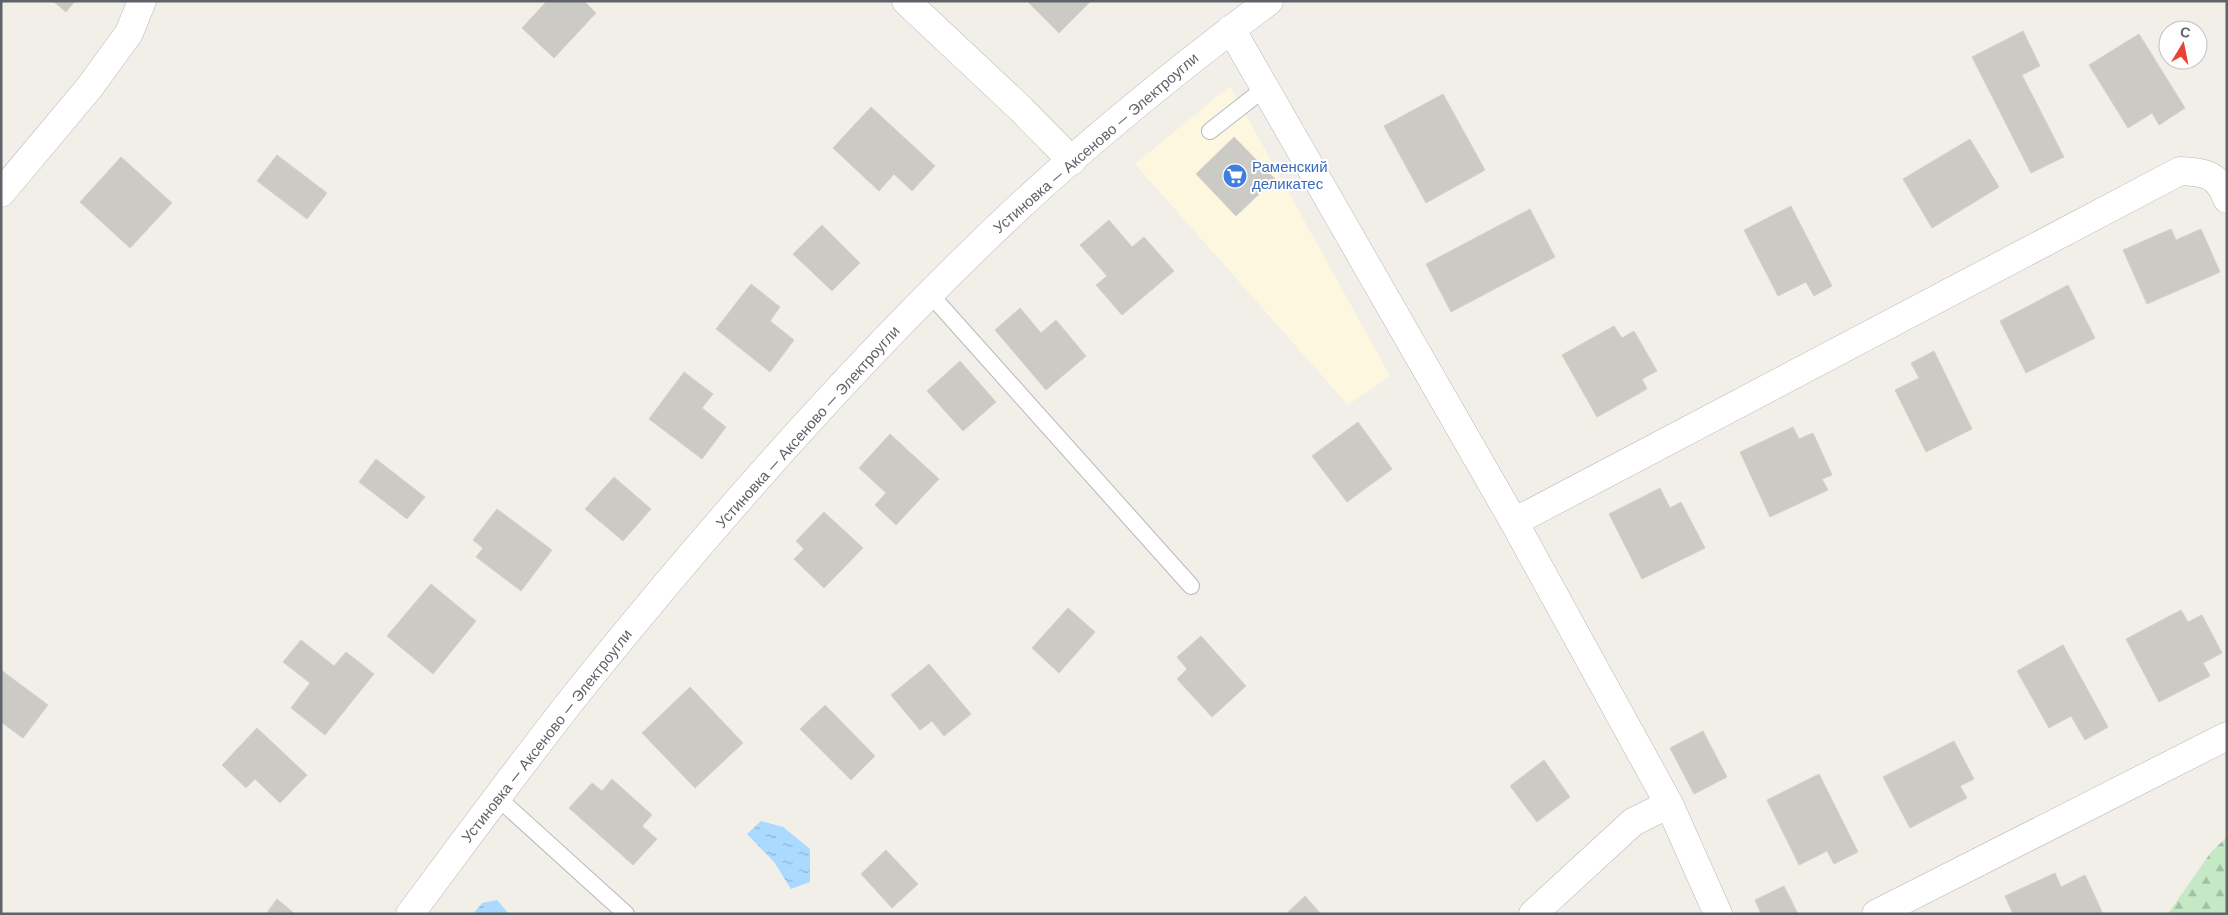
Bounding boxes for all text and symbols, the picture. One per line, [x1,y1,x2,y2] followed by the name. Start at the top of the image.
[2158,20,2208,70] north arrow
[2179,22,2192,42] text: С
[989,48,1203,238] street label: Устиновка — Аксеново — Электроугли
[1252,157,1328,194] place label: Раменский деликатес
[1222,163,1248,189] supermarket icon: Раменский деликатес
[712,322,904,532] street label: Устиновка — Аксеново — Электроугли
[457,625,637,847] street label: Устиновка — Аксеново — Электроугли

